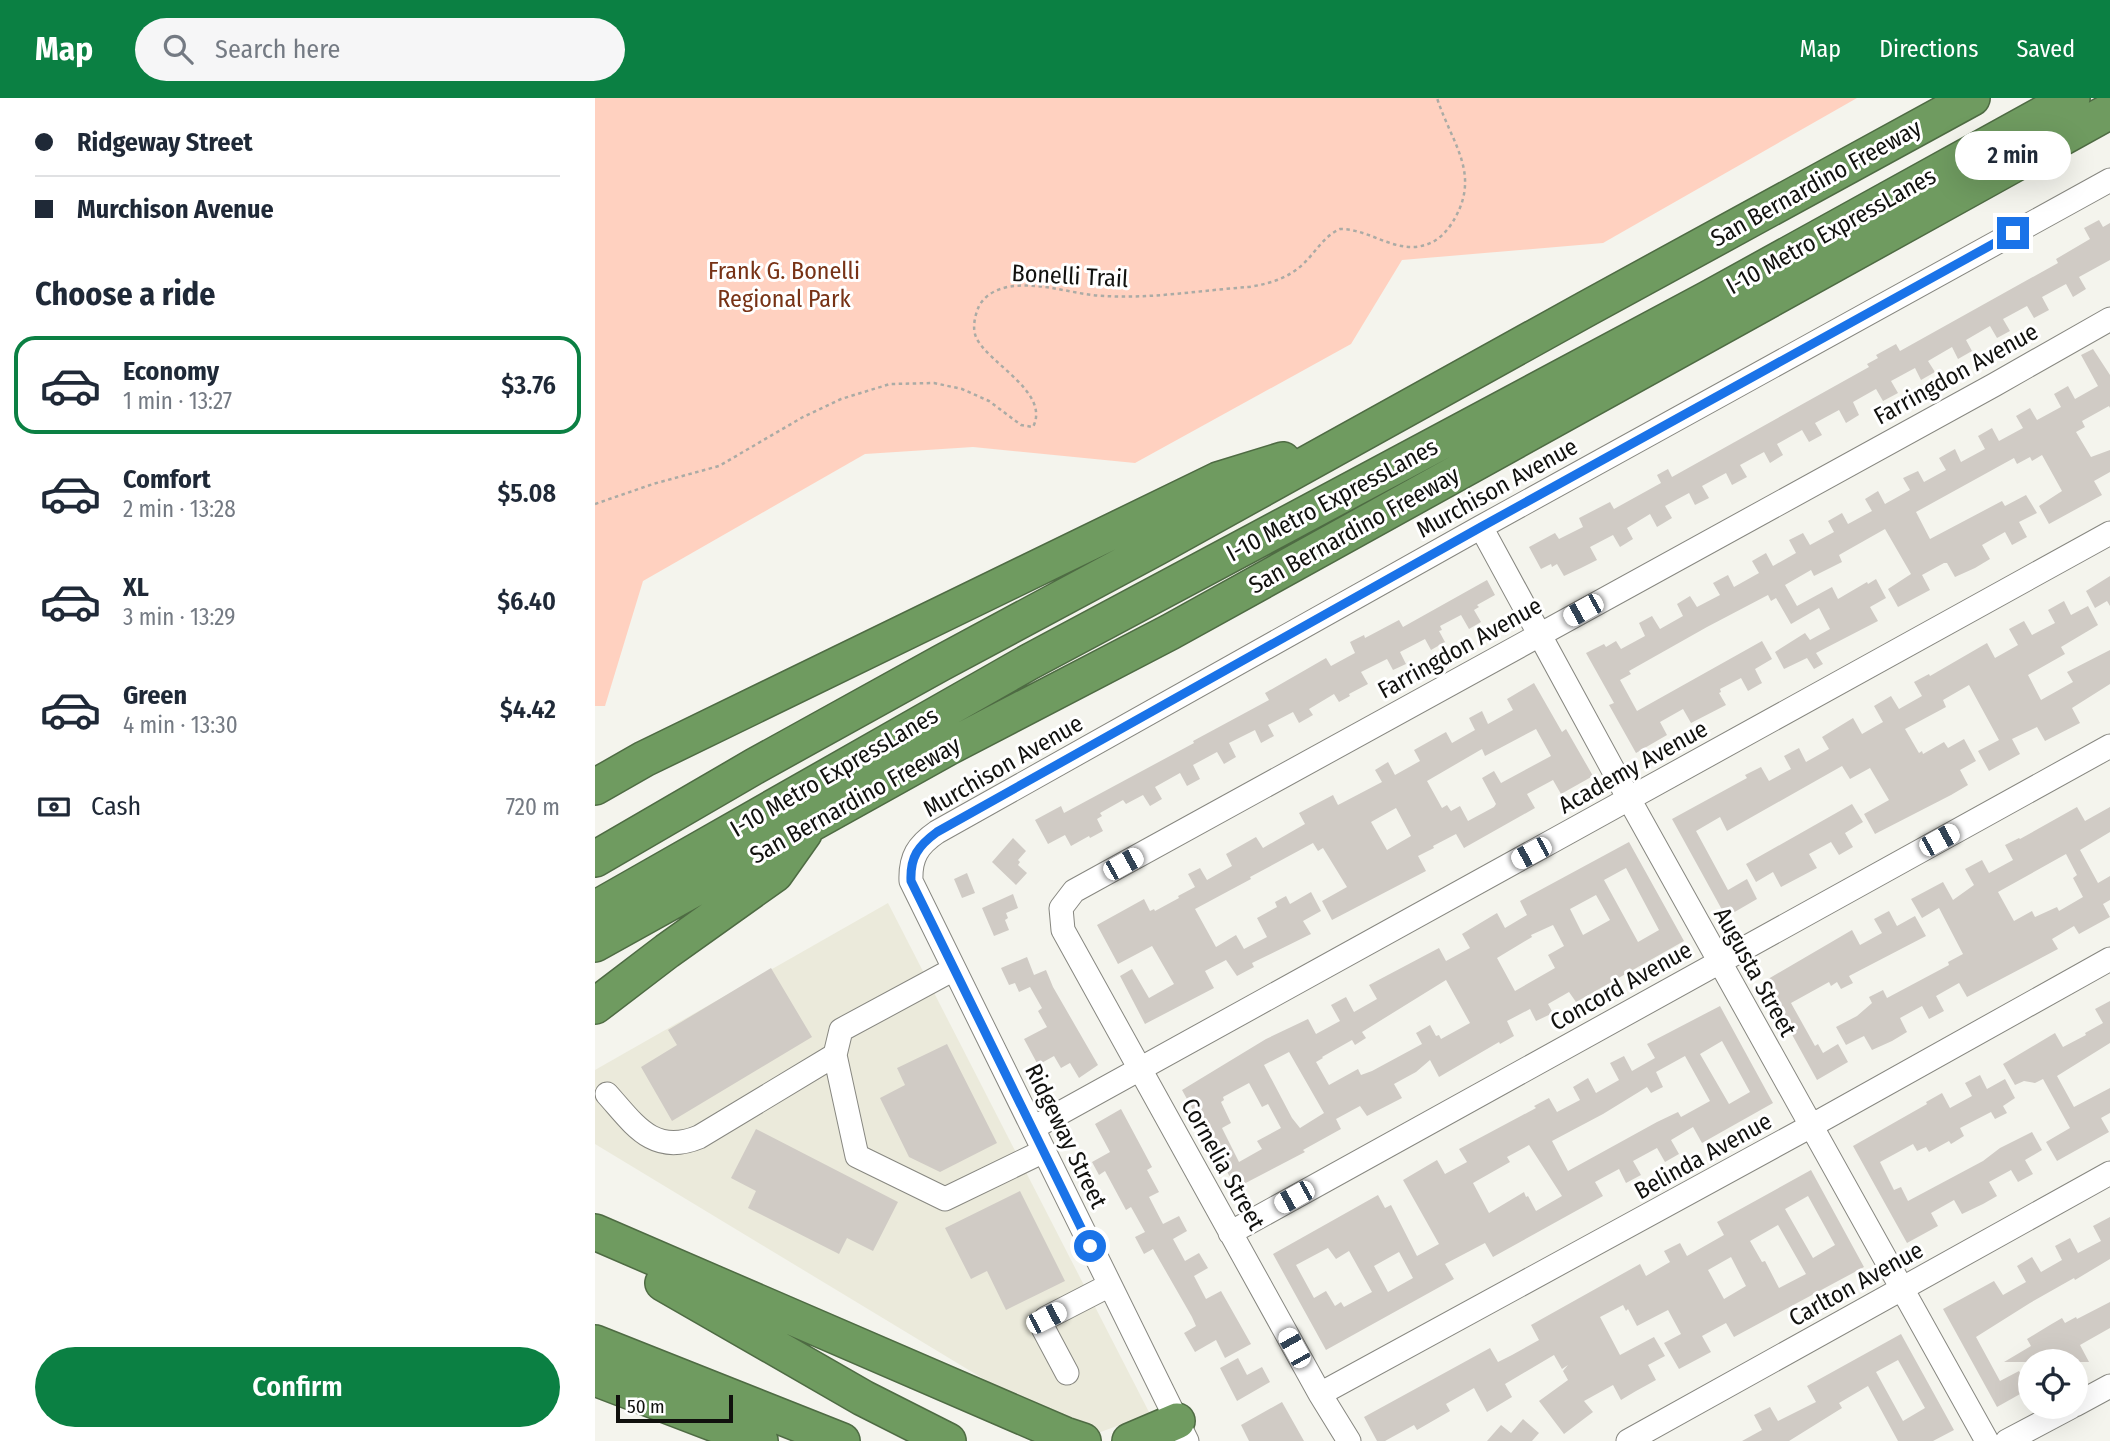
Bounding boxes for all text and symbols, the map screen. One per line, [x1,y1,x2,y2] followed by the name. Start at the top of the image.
[135,18,625,81] search box
[35,29,93,69] text: Map
[159,30,197,68] icon: search
[215,34,340,65] text: Search here
[1800,35,1841,63] text: Map
[1879,35,1978,63] text: Directions
[2016,35,2075,63] text: Saved
[1706,113,1926,252] street label: San Bernardino Freeway
[77,127,253,158] text: Ridgeway Street
[1955,131,2071,180] callout: 2 min
[1987,141,2039,169] text: 2 min
[1721,162,1941,300] street label: I-10 Metro ExpressLanes
[77,194,274,225] text: Murchison Avenue
[1997,217,2029,249] route end
[708,257,860,313] park label: Frank G. Bonelli Regional Park
[1011,259,1129,293] street label: Bonelli Trail
[35,275,216,313] text: Choose a ride
[1869,317,2043,431] street label: Farringdon Avenue
[39,354,102,417] icon: car
[123,356,219,387] text: Economy
[501,370,556,401] text: $3.76
[123,387,232,415] text: 1 min · 13:27
[1222,432,1442,568] street label: I-10 Metro ExpressLanes
[1412,432,1582,544] street label: Murchison Avenue
[1244,460,1464,599] street label: San Bernardino Freeway
[39,462,102,525] icon: car
[123,464,211,495] text: Comfort
[497,478,556,509] text: $5.08
[123,495,236,523] text: 2 min · 13:28
[39,570,102,633] icon: car
[123,572,149,603] text: XL
[497,586,556,617] text: $6.40
[1373,591,1547,705] street label: Farringdon Avenue
[1560,591,1607,629] car
[123,603,235,631] text: 3 min · 13:29
[39,678,102,741] icon: car
[123,680,187,711] text: Green
[500,694,556,725] text: $4.42
[725,701,943,843] street label: I-10 Metro ExpressLanes
[918,709,1088,823] street label: Murchison Avenue
[123,711,238,739] text: 4 min · 13:30
[1554,715,1712,819] street label: Academy Avenue
[745,730,965,869] street label: San Bernardino Freeway
[35,788,73,826] icon: cash
[91,791,141,822] text: Cash
[506,793,560,821] text: 720 m
[1916,821,1963,859] car
[1508,834,1555,872] car
[1100,845,1147,883] car
[1708,903,1802,1041] street label: Augusta Street
[1545,936,1697,1036] street label: Concord Avenue
[1019,1059,1113,1213] street label: Ridgeway Street
[1175,1093,1271,1235] street label: Cornelia Street
[1630,1107,1776,1205] street label: Belinda Avenue
[1271,1178,1318,1216] car
[1074,1230,1106,1262] route start
[1784,1236,1928,1332] street label: Carlton Avenue
[1023,1299,1070,1337] car
[1275,1325,1314,1371] car
[35,1347,560,1427] button: Confirm
[2018,1349,2088,1419] map controls
[2018,1349,2088,1419] button: locate
[616,1392,733,1424] scale bar
[627,1395,665,1418] text: 50 m

